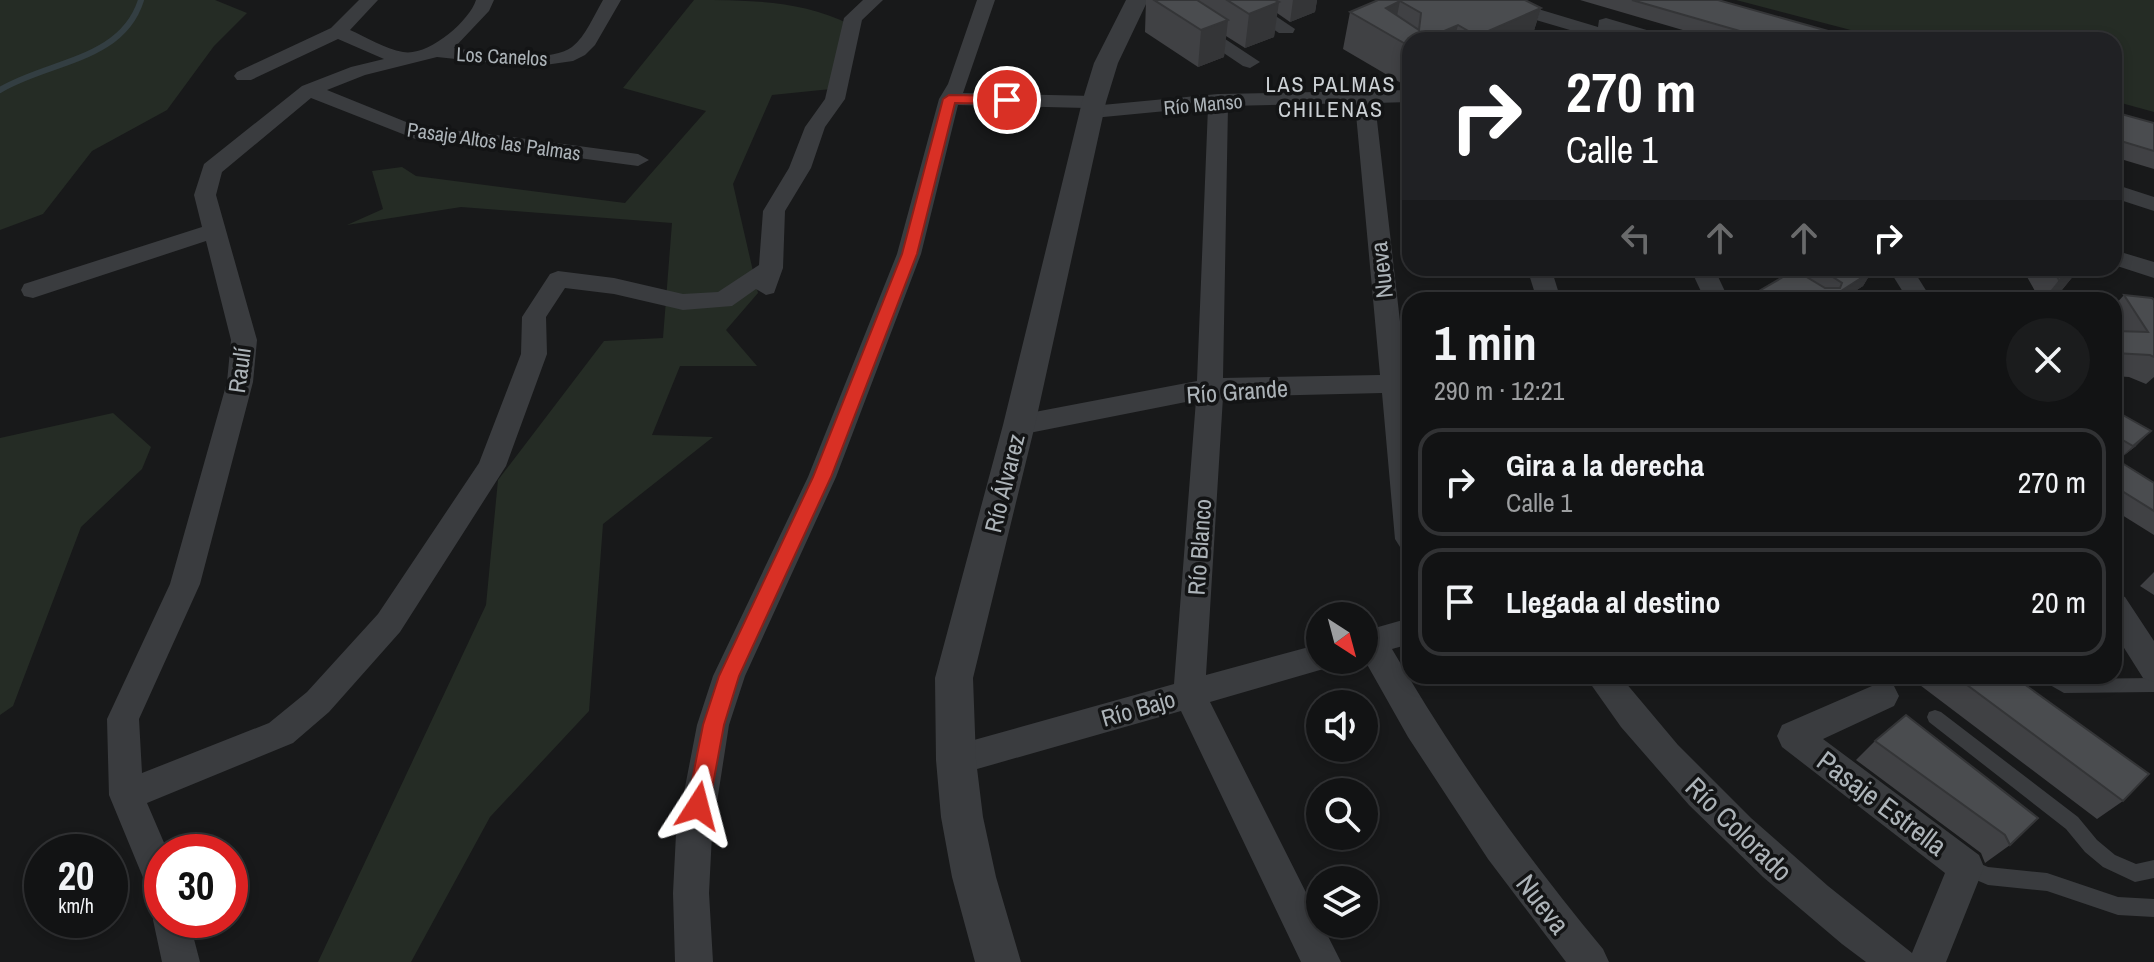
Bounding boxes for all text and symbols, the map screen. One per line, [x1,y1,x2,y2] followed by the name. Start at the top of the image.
[456,40,548,72] street label: Los Canelos
[1566,54,1696,129] text: 270 m
[1434,64,1538,168] icon: right
[973,66,1041,134] pin
[1266,69,1397,124] district label: LAS PALMAS CHILENAS
[985,78,1029,122] icon: arrive
[1162,87,1244,121] street label: Río Manso
[405,115,583,167] street label: Pasaje Altos las Palmas
[1566,126,1658,174] text: Calle 1
[1614,216,1658,260] icon: left
[1698,216,1742,260] icon: ahead
[1782,216,1826,260] icon: ahead
[1866,216,1910,260] icon: right
[1362,240,1400,300] street label: Nueva
[1434,310,1537,375] text: 1 min
[2006,318,2090,402] button: close
[220,345,258,395] street label: Raulí
[1185,371,1289,411] street label: Río Grande
[1434,373,1564,408] text: 290 m · 12:21
[976,430,1032,536] street label: Río Álvarez
[1506,445,1704,485] text: Gira a la derecha
[1438,460,1482,504] icon: right
[2018,462,2086,502] text: 270 m
[1506,485,1572,520] text: Calle 1
[1180,498,1218,596] street label: Río Blanco
[1438,580,1482,624] icon: arrive
[1506,582,1721,622] text: Llegada al destino
[2031,582,2086,622] text: 20 m
[1306,602,1378,674] north arrow
[1306,602,1378,938] map controls
[1097,682,1179,734] street label: Río Bajo
[1306,690,1378,762] button: sound
[1809,742,1955,864] street label: Pasaje Estrella
[656,764,740,848] position arrow
[1677,768,1801,890] street label: Río Colorado
[1306,778,1378,850] button: search
[144,834,248,938] speed limit sign: 30
[58,849,94,902] text: 20
[1306,866,1378,938] button: layers
[1508,866,1579,942] street label: Nueva
[58,892,94,919] text: km/h

